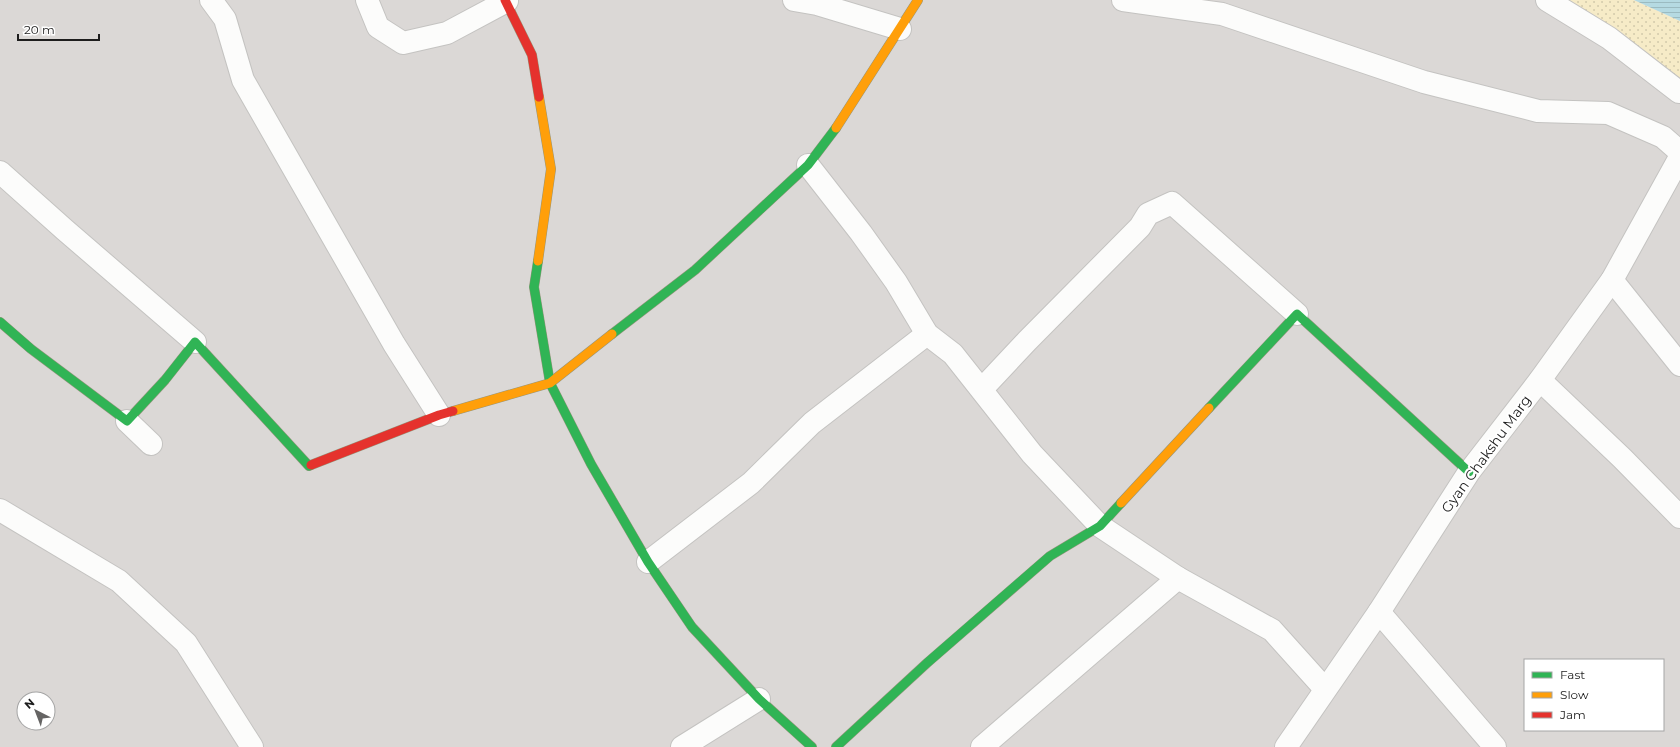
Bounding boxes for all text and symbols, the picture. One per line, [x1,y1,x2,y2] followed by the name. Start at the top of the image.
[18,16,99,42] scale bar
[24,22,55,37] text: 20 m
[1437,392,1535,516] street label: Gyan Chakshu Marg
[1524,659,1664,731] legend
[1560,667,1585,682] text: Fast
[1560,687,1589,702] text: Slow
[16,691,56,731] north arrow
[21,695,37,712] text: N
[1559,707,1586,722] text: Jam

